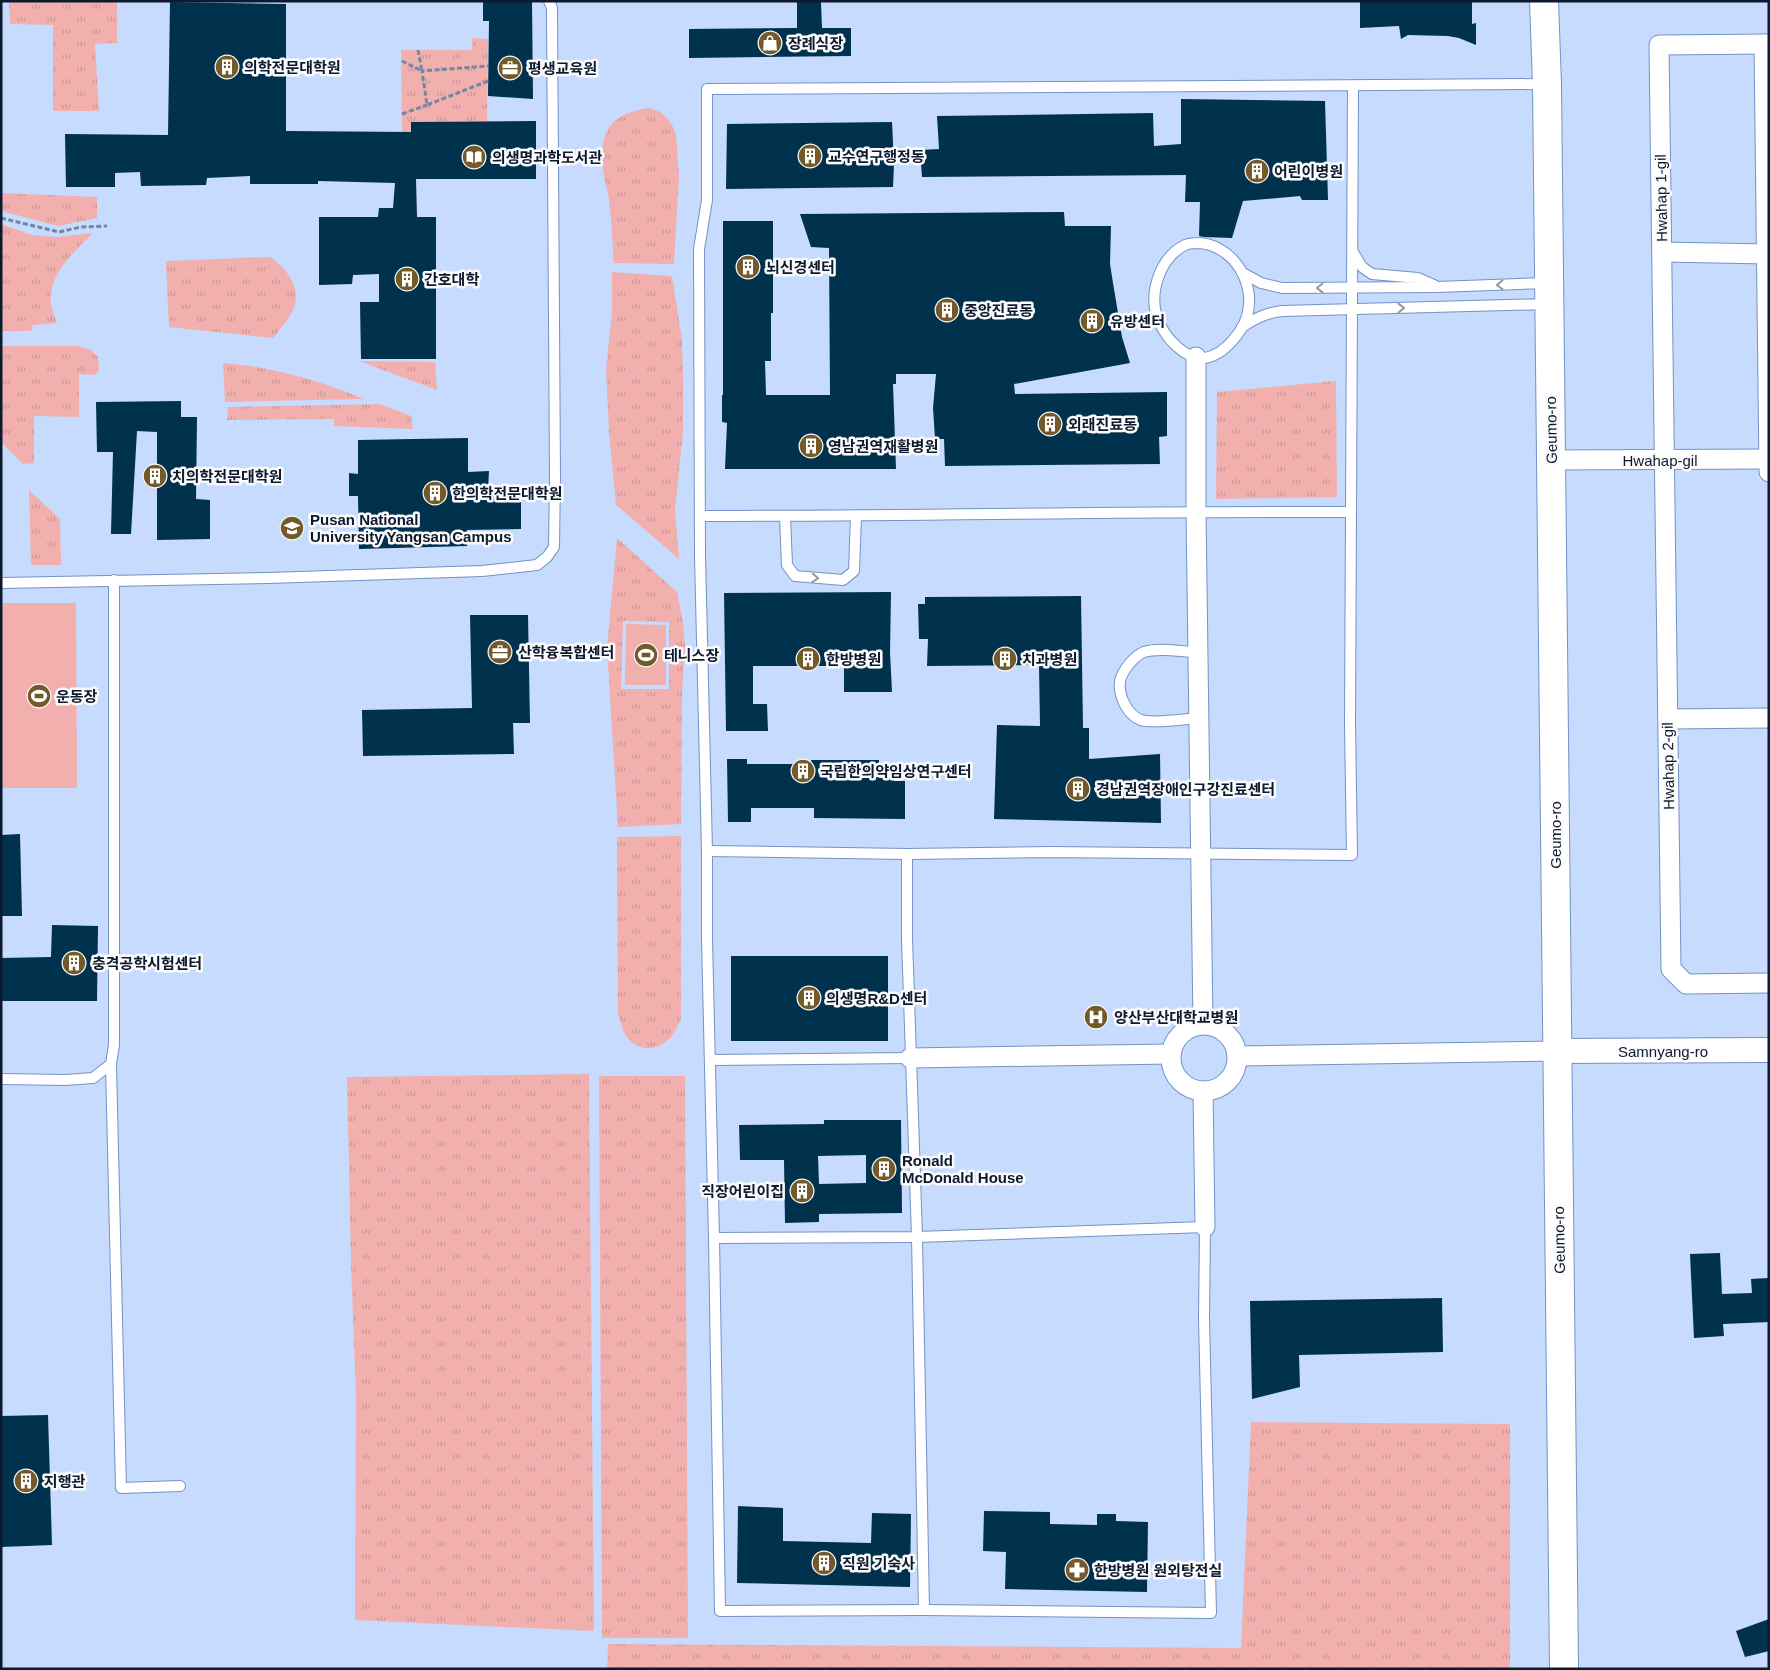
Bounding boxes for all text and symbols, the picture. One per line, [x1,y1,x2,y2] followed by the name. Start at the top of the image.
[757,30,783,56] shop icon: 장례식장
[788,35,843,52] place label: 장례식장
[214,54,240,80] building icon: 의학전문대학원
[497,55,523,81] office icon: 평생교육원
[244,59,341,76] place label: 의학전문대학원
[528,60,597,77] place label: 평생교육원
[797,143,823,169] building icon: 교수연구행정동
[461,144,487,170] library icon: 의생명과학도서관
[828,148,925,165] place label: 교수연구행정동
[492,149,603,166] place label: 의생명과학도서관
[1652,154,1670,242] street label: Hwahap 1-gil
[1244,158,1270,184] building icon: 어린이병원
[1274,163,1343,180] place label: 어린이병원
[735,254,761,280] building icon: 뇌신경센터
[766,259,835,276] place label: 뇌신경센터
[394,266,420,292] building icon: 간호대학
[424,271,479,288] place label: 간호대학
[1496,279,1504,290] one-way arrow
[1316,282,1324,293] one-way arrow
[934,297,960,323] building icon: 중앙진료동
[964,302,1033,319] place label: 중앙진료동
[1397,303,1405,314] one-way arrow
[1079,308,1105,334] building icon: 유방센터
[1110,313,1165,330] place label: 유방센터
[1542,396,1560,464] street label: Geumo-ro
[1037,411,1063,437] building icon: 외래진료동
[1068,416,1137,433] place label: 외래진료동
[798,433,824,459] building icon: 영남권역재활병원
[828,438,938,455] place label: 영남권역재활병원
[1622,452,1698,469] street label: Hwahap-gil
[142,463,168,489] building icon: 치의학전문대학원
[172,468,282,485] place label: 치의학전문대학원
[422,480,448,506] building icon: 한의학전문대학원
[452,485,562,502] place label: 한의학전문대학원
[310,511,511,545] place label: Pusan National University Yangsan Campus
[279,515,305,541] school or university icon: Pusan National University Yangsan Campus
[812,572,820,583] one-way arrow
[487,639,513,665] office icon: 산학융복합센터
[633,642,659,668] sports icon: 테니스장
[518,644,615,661] place label: 산학융복합센터
[795,646,821,672] building icon: 한방병원
[992,646,1018,672] building icon: 치과병원
[664,647,719,664] place label: 테니스장
[826,651,881,668] place label: 한방병원
[1022,651,1077,668] place label: 치과병원
[26,683,52,709] sports icon: 운동장
[56,688,98,705] place label: 운동장
[1659,722,1677,810] street label: Hwahap 2-gil
[790,758,816,784] building icon: 국립한의약임상연구센터
[820,763,972,780] place label: 국립한의약임상연구센터
[1065,776,1091,802] building icon: 경남권역장애인구강진료센터
[1096,781,1275,798] place label: 경남권역장애인구강진료센터
[1547,801,1564,869] street label: Geumo-ro
[61,950,87,976] building icon: 충격공학시험센터
[92,955,202,972] place label: 충격공학시험센터
[796,985,822,1011] building icon: 의생명R&D센터
[826,990,928,1007] place label: 의생명R&D센터
[1083,1004,1109,1030] hospital icon: 양산부산대학교병원
[1114,1009,1238,1026] place label: 양산부산대학교병원
[1618,1043,1708,1060] street label: Samnyang-ro
[902,1152,1024,1186] place label: Ronald McDonald House
[871,1156,897,1182] building icon: Ronald McDonald House
[789,1178,815,1204] building icon: 직장어린이집
[701,1183,784,1200] place label: 직장어린이집
[1550,1206,1568,1274] street label: Geumo-ro
[13,1468,39,1494] building icon: 지행관
[44,1473,86,1490] place label: 지행관
[811,1550,837,1576] building icon: 직원 기숙사
[842,1555,915,1572] place label: 직원 기숙사
[1064,1557,1090,1583] pharmacy icon: 한방병원 원외탕전실
[1094,1562,1222,1579] place label: 한방병원 원외탕전실

